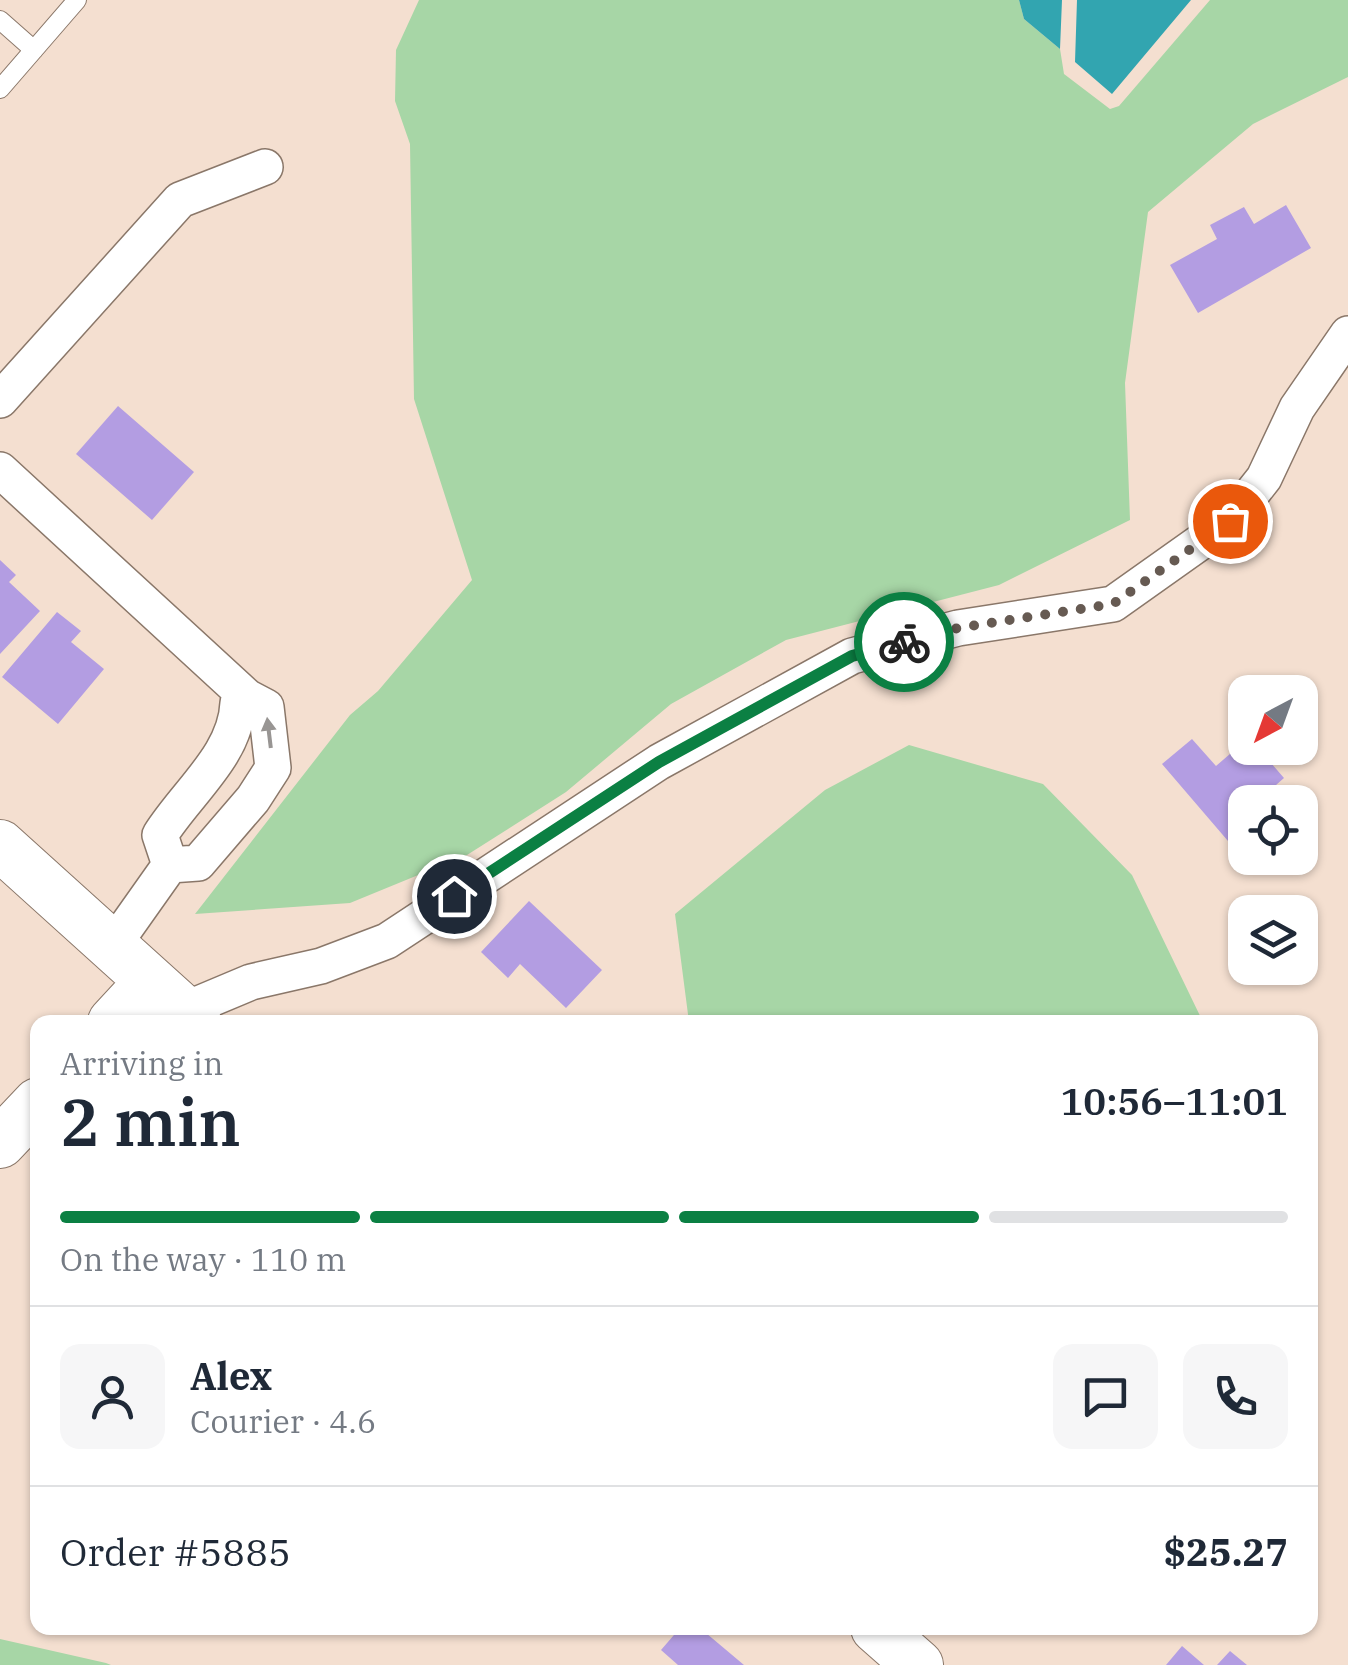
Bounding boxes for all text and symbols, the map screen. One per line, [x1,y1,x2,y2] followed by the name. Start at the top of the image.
[1188,479,1273,564] pin
[1203,494,1258,549] icon: bag
[854,592,954,692] courier
[877,615,932,670] icon: bike
[1228,675,1318,765] north arrow
[1228,675,1318,985] map controls
[261,717,277,748] one-way arrow
[1228,785,1318,875] button: locate
[412,854,497,939] pin
[427,869,482,924] icon: home
[1228,895,1318,985] button: layers
[60,1042,223,1084] text: Arriving in
[1061,1076,1288,1125] text: 10:56–11:01
[60,1079,241,1164] text: 2 min
[60,1238,346,1280] text: On the way · 110 m
[60,1344,165,1449] button: person
[1053,1344,1158,1449] button: chat
[1183,1344,1288,1449] button: phone
[190,1351,272,1400] text: Alex
[190,1400,376,1442] text: Courier · 4.6
[60,1527,291,1576] text: Order #5885
[1163,1527,1288,1576] text: $25.27

